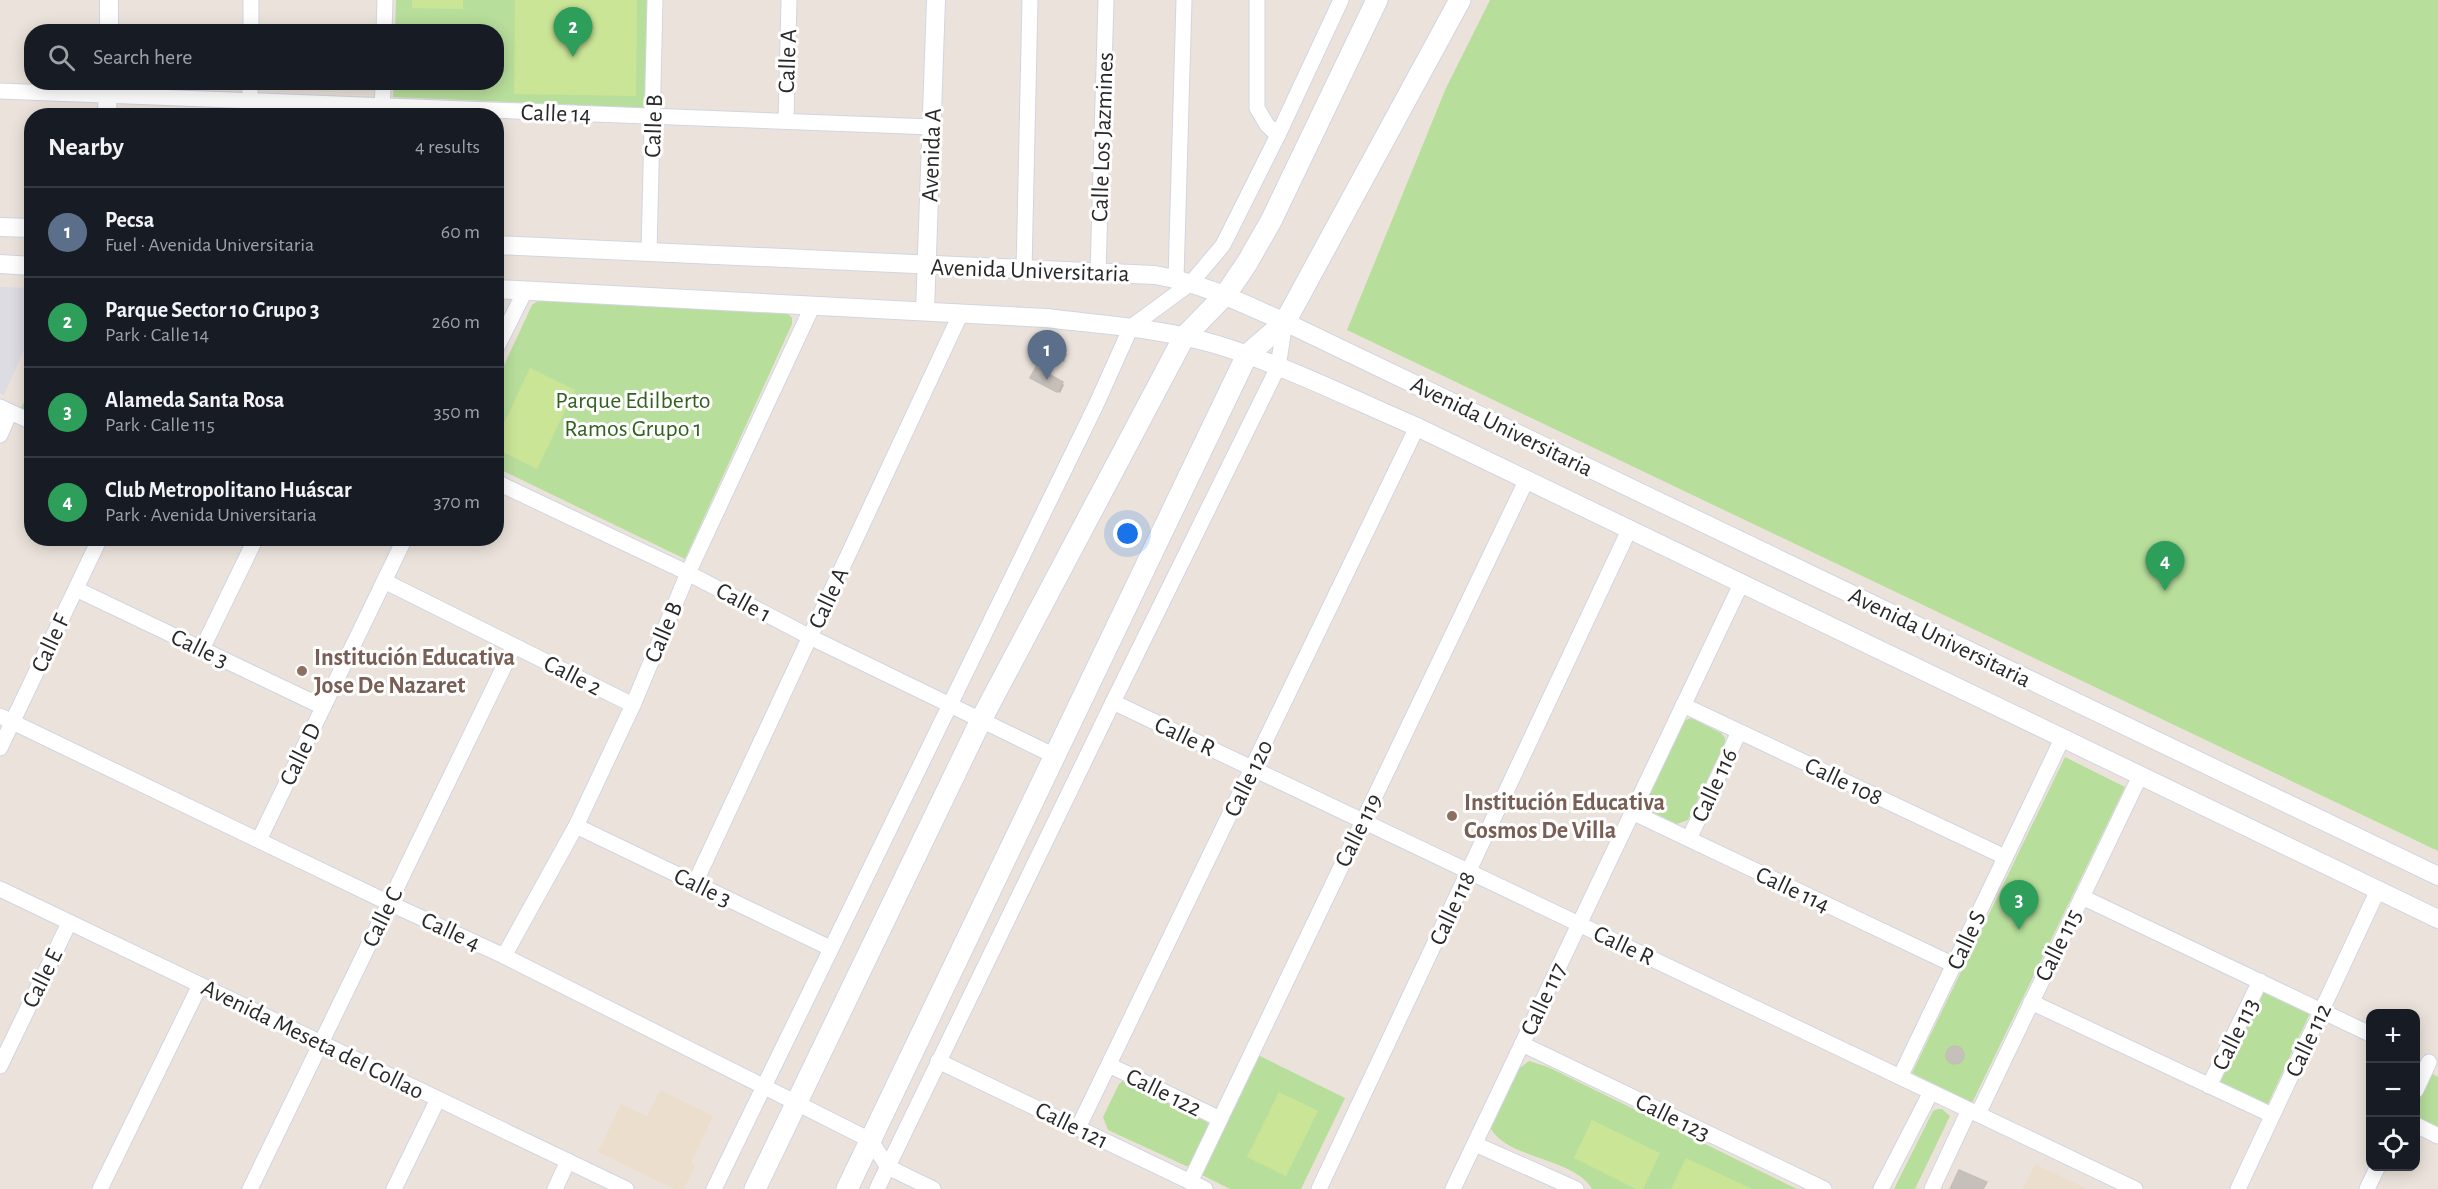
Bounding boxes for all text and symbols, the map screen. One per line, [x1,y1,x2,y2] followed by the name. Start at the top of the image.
[554,8,592,57] pin: 2
[24,24,504,90] search box
[775,28,801,94] street label: Calle A
[45,41,78,74] icon: search
[93,46,192,68] text: Search here
[1088,52,1118,222] street label: Calle Los Jazmines
[641,94,667,158] street label: Calle B
[520,101,591,127] street label: Calle 14
[918,108,946,202] street label: Avenida A
[48,134,124,160] text: Nearby
[415,137,480,157] text: 4 results
[105,209,154,231] text: Pecsa
[64,222,71,242] text: 1
[441,222,480,242] text: 60 m
[105,235,314,255] text: Fuel · Avenida Universitaria
[930,256,1130,286] street label: Avenida Universitaria
[105,299,320,321] text: Parque Sector 10 Grupo 3
[63,312,72,332] text: 2
[432,312,480,332] text: 260 m
[105,325,209,345] text: Park · Calle 14
[1028,330,1066,380] pin: 1
[1407,372,1596,481] street label: Avenida Universitaria
[105,389,284,411] text: Alameda Santa Rosa
[555,389,711,441] park label: Parque Edilberto Ramos Grupo 1
[63,402,72,422] text: 3
[434,402,480,422] text: 350 m
[105,415,215,435] text: Park · Calle 115
[105,479,352,501] text: Club Metropolitano Huáscar
[62,492,73,512] text: 4
[434,492,480,512] text: 370 m
[105,505,317,525] text: Park · Avenida Universitaria
[1113,519,1142,548] your location
[2146,542,2184,591] pin: 4
[804,564,853,633] street label: Calle A
[712,579,775,627] street label: Calle 1
[1845,583,2034,692] street label: Avenida Universitaria
[640,599,687,666] street label: Calle B
[27,610,75,676] street label: Calle F
[167,625,232,673] street label: Calle 3
[314,646,515,698] place label: Institución Educativa Jose De Nazaret
[540,651,605,701] street label: Calle 2
[295,664,309,678] marker: Institución Educativa Jose De Nazaret
[1151,713,1219,761] street label: Calle R
[276,720,326,789] street label: Calle D
[1220,736,1278,821] street label: Calle 120
[1687,745,1742,826] street label: Calle 116
[1801,754,1886,810] street label: Calle 108
[1331,790,1387,871] street label: Calle 119
[1464,791,1665,843] place label: Institución Educativa Cosmos De Villa
[1445,809,1459,823] marker: Institución Educativa Cosmos De Villa
[1752,862,1833,917] street label: Calle 114
[670,864,735,912] street label: Calle 3
[1425,868,1480,949] street label: Calle 118
[2000,880,2038,930] pin: 3
[358,884,407,951] street label: Calle C
[2031,906,2087,985] street label: Calle 115
[1943,907,1991,973] street label: Calle S
[417,908,484,956] street label: Calle 4
[1590,922,1658,970] street label: Calle R
[19,945,67,1012] street label: Calle E
[1517,959,1571,1039] street label: Calle 117
[198,976,427,1104] street label: Avenida Meseta del Collao
[2208,995,2264,1074] street label: Calle 113
[2282,1000,2336,1081] street label: Calle 112
[2366,1009,2420,1171] map controls
[2366,1009,2420,1063] button: +
[2366,1063,2420,1117] button: −
[1122,1064,1205,1121] street label: Calle 122
[1632,1090,1714,1146] street label: Calle 123
[1031,1098,1112,1154] street label: Calle 121
[2366,1117,2420,1171] button: locate

